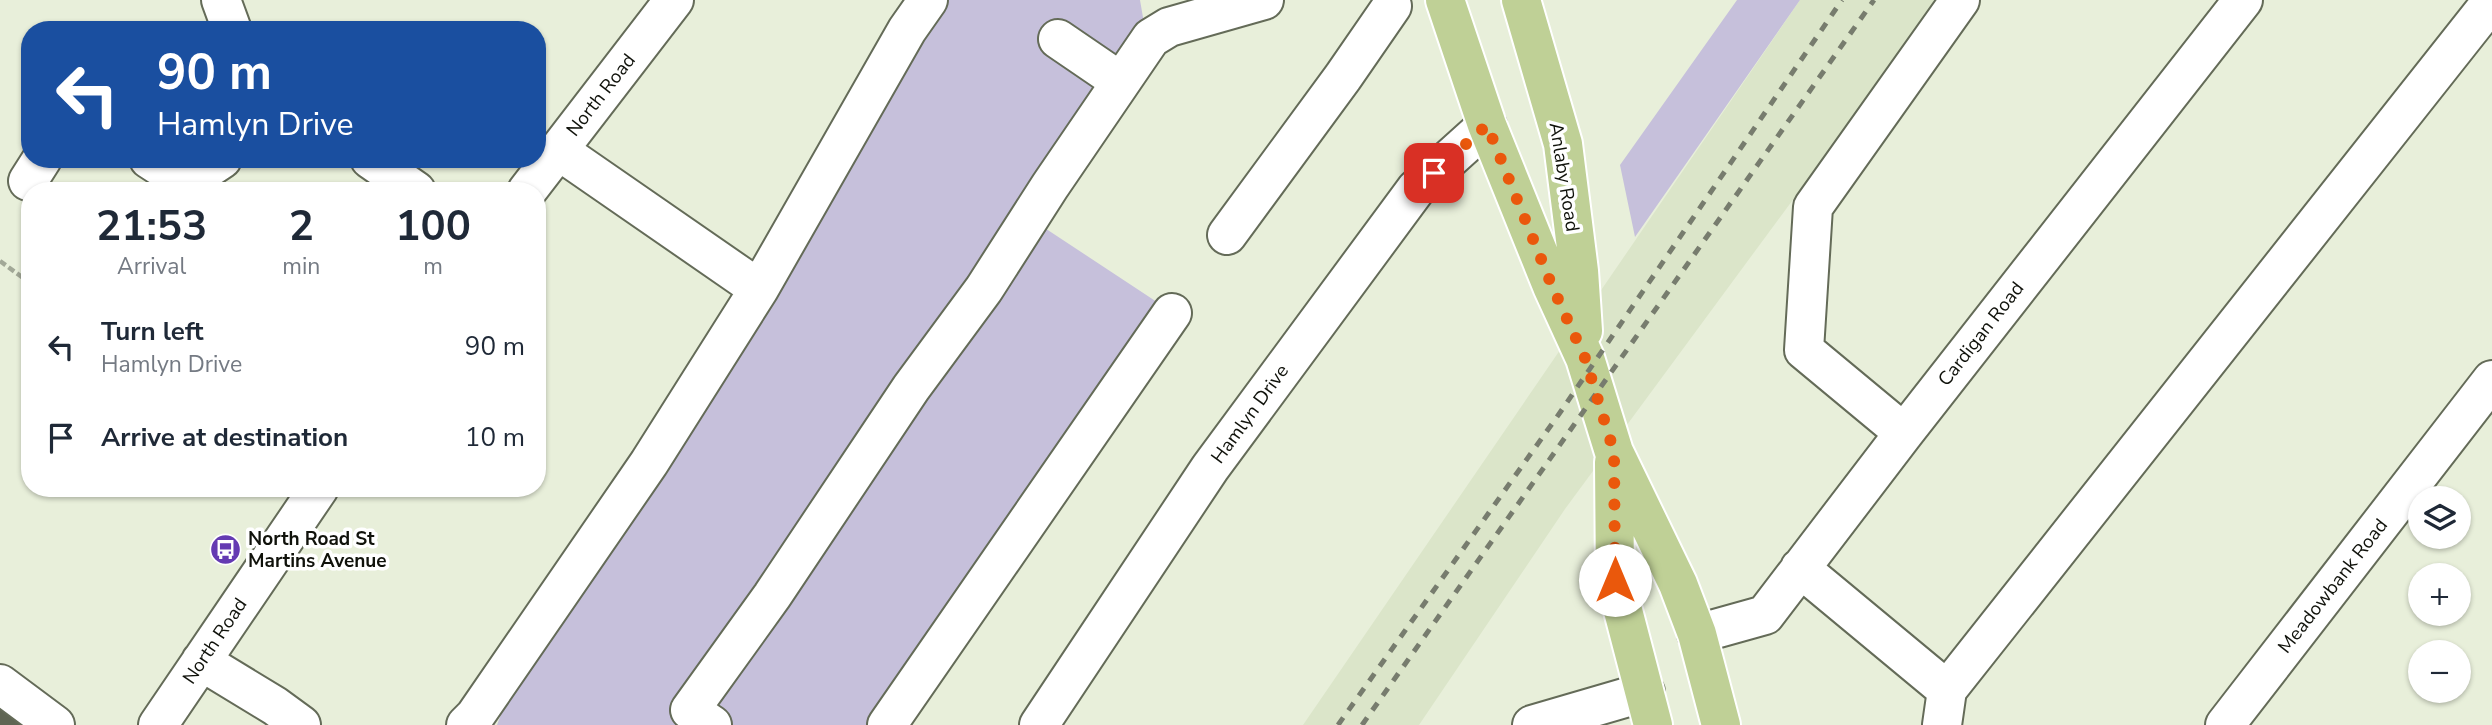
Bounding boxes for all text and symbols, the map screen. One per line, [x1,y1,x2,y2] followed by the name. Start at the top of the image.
[157,39,272,106] text: 90 m
[560,48,642,142] street label: North Road
[42,49,133,140] icon: left
[157,103,354,146] text: Hamlyn Drive
[1543,121,1585,233] street label: Anlaby Road
[1404,143,1464,203] pin
[1415,154,1453,192] icon: arrive
[96,198,207,255] text: 21:53
[289,198,314,255] text: 2
[395,198,471,255] text: 100
[117,251,186,282] text: Arrival
[282,251,320,282] text: min
[423,251,443,282] text: m
[1932,276,2030,392] street label: Cardigan Road
[101,314,204,349] text: Turn left
[42,328,80,366] icon: left
[465,329,525,364] text: 90 m
[101,349,242,380] text: Hamlyn Drive
[1205,359,1295,469] street label: Hamlyn Drive
[42,419,80,457] icon: arrive
[101,420,348,455] text: Arrive at destination
[465,420,525,455] text: 10 m
[2408,486,2471,703] map controls
[2408,486,2471,549] button: layers
[2272,513,2394,659] street label: Meadowbank Road
[248,526,387,574] place label: North Road St Martins Avenue
[208,533,242,567] bus stop icon: North Road St Martins Avenue
[1578,543,1652,617] position arrow
[2408,563,2471,626] button: +
[177,593,253,689] street label: North Road
[2408,640,2471,703] button: −

